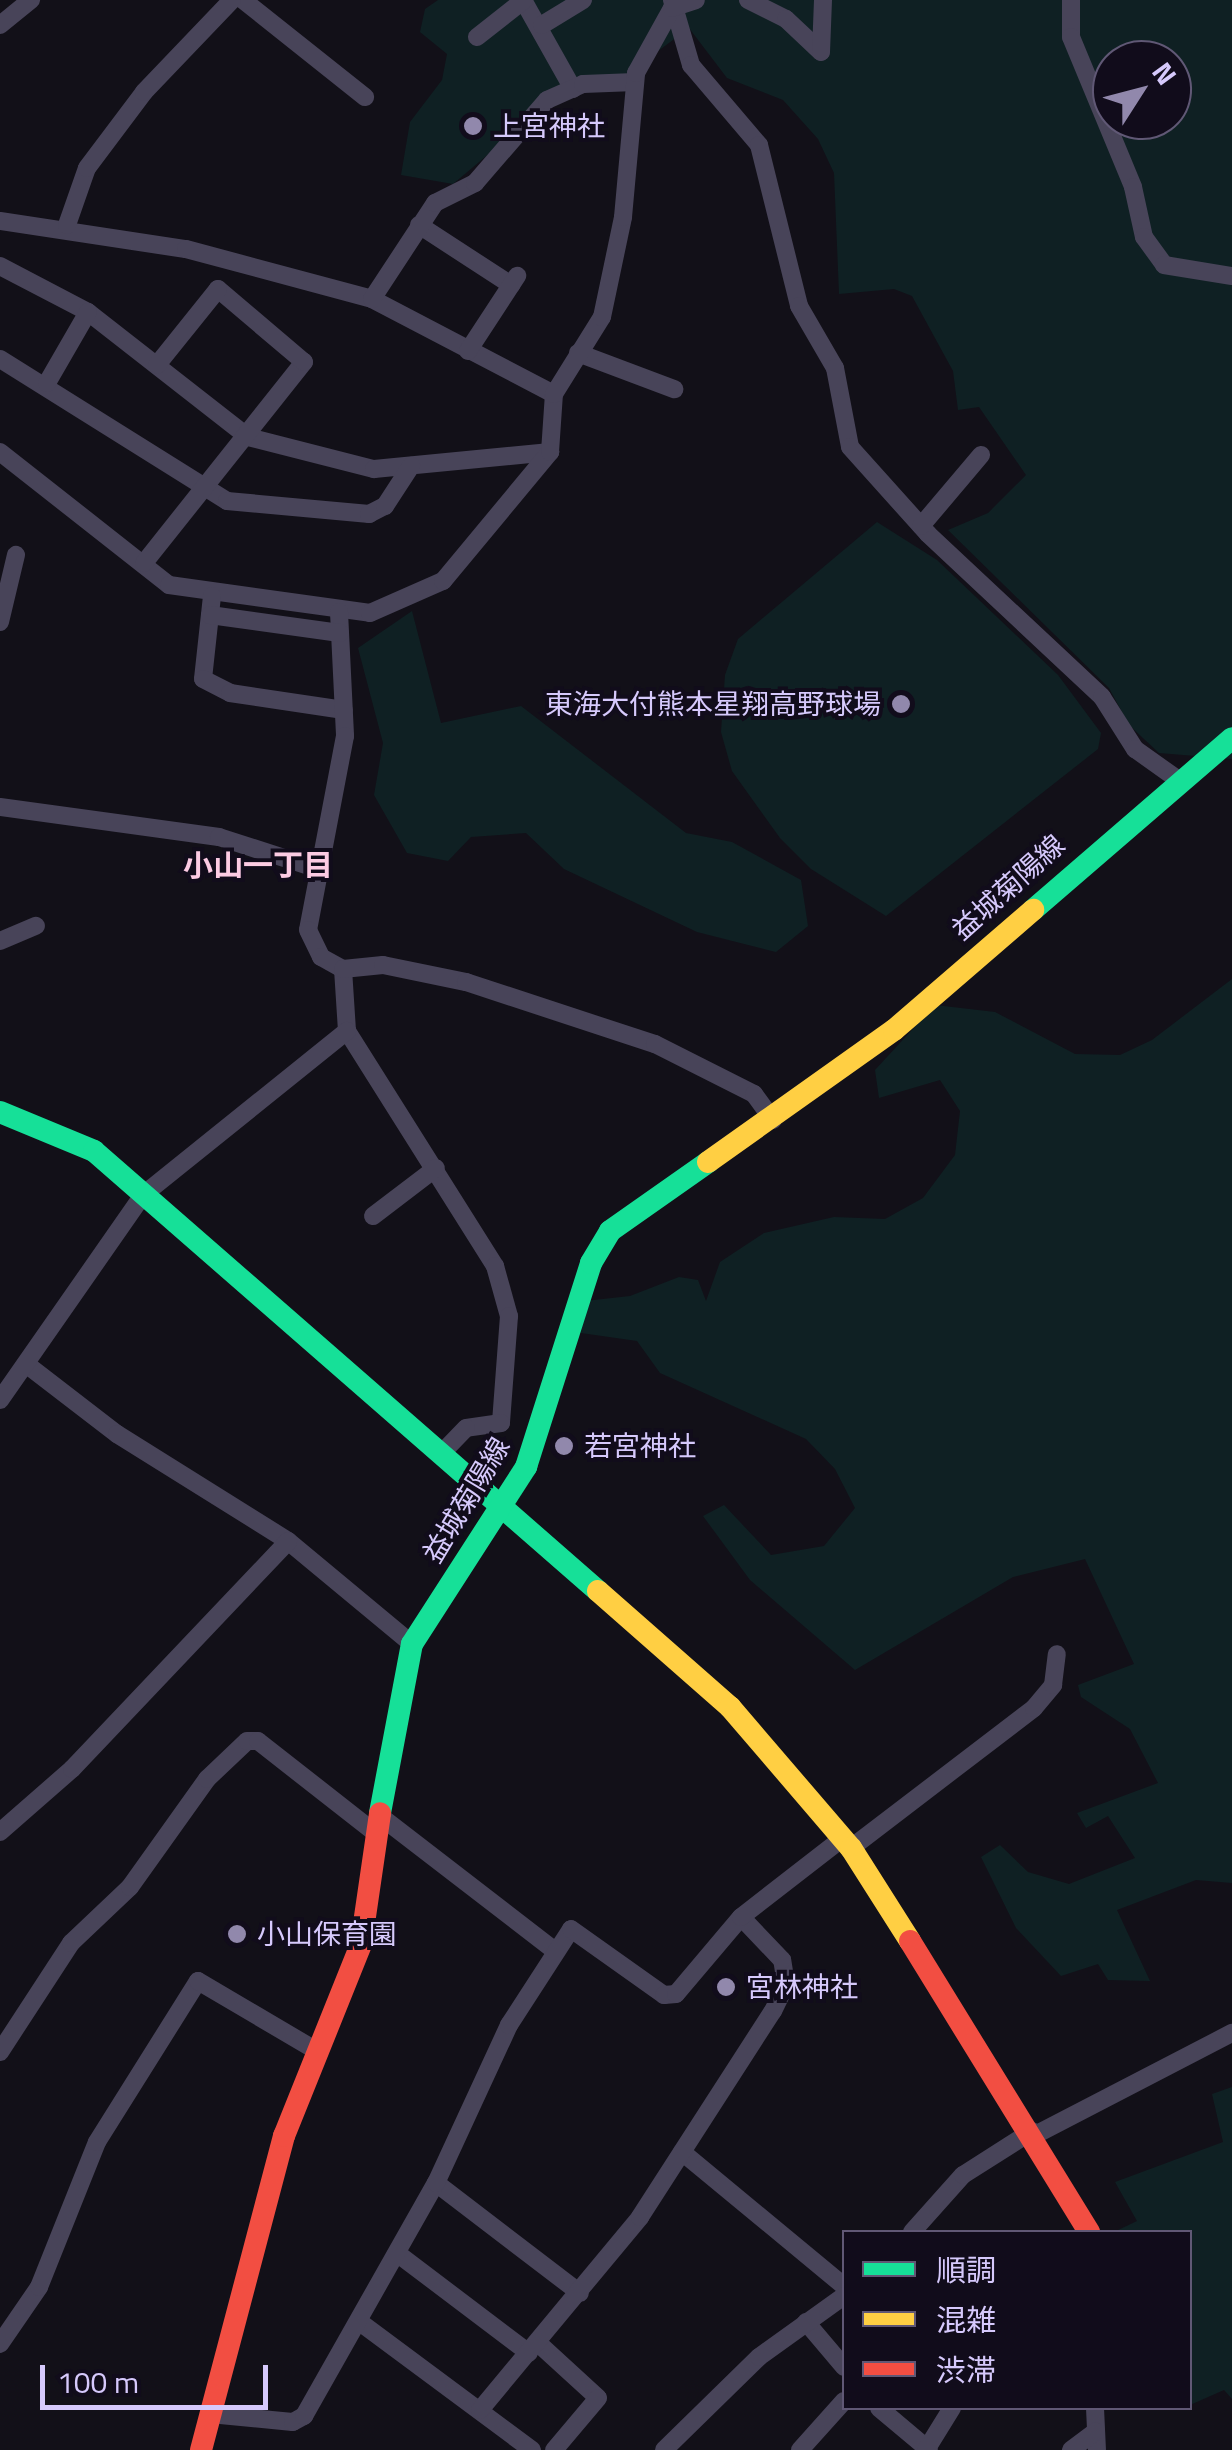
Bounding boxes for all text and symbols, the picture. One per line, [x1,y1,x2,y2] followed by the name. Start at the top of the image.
[1092,40,1192,140] north arrow
[1142,53,1188,94] text: N
[493,109,605,143] place label: 上宮神社
[462,115,484,137] marker: 上宮神社
[545,687,881,721] place label: 東海大付熊本星翔高野球場
[890,693,912,715] marker: 東海大付熊本星翔高野球場
[945,828,1071,946] street label: 益城菊陽線
[183,847,333,883] district label: 小山一丁目
[584,1429,696,1463] place label: 若宮神社
[416,1431,516,1569] street label: 益城菊陽線
[553,1435,575,1457] marker: 若宮神社
[257,1917,397,1951] place label: 小山保育園
[226,1923,248,1945] marker: 小山保育園
[746,1970,858,2004] place label: 宮林神社
[715,1976,737,1998] marker: 宮林神社
[842,2230,1192,2410] legend
[936,2247,996,2293] text: 順調
[936,2297,996,2343] text: 混雑
[45,2345,272,2407] scale bar
[936,2347,996,2393] text: 渋滞
[57,2359,139,2405] text: 100 m

